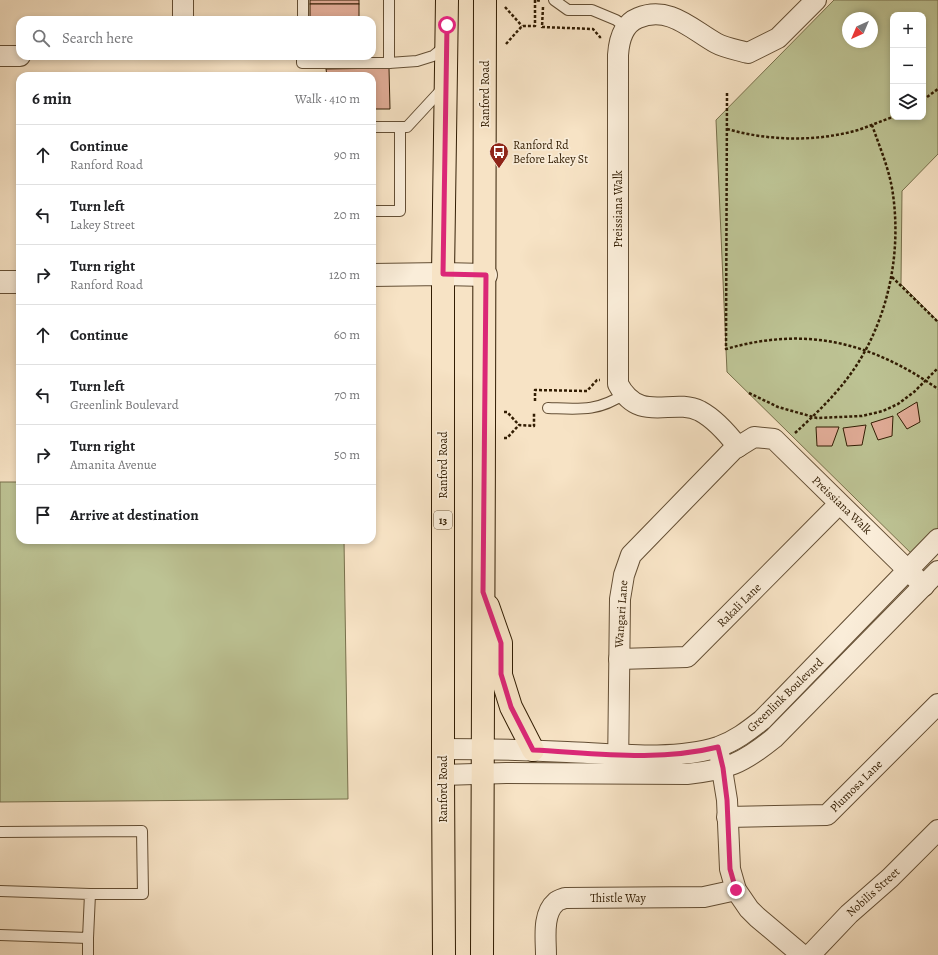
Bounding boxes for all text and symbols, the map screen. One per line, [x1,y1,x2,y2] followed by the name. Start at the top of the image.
[842,12,878,48] north arrow
[890,12,926,120] map controls
[890,12,926,48] button: +
[16,16,376,60] search box
[438,16,456,34] route start
[30,27,52,49] icon: search
[62,28,133,48] text: Search here
[890,48,926,84] button: −
[477,60,493,128] street label: Ranford Road
[890,84,926,120] button: layers
[32,87,72,110] text: 6 min
[295,90,360,107] text: Walk · 410 m
[70,136,128,156] text: Continue
[513,137,588,167] place label: Ranford Rd Before Lakey St
[488,141,510,169] bus stop icon: Ranford Rd Before Lakey St
[32,144,54,166] icon: ahead
[334,146,360,163] text: 90 m
[70,156,143,173] text: Ranford Road
[610,170,626,248] street label: Preissiana Walk
[70,196,125,216] text: Turn left
[32,204,54,226] icon: left
[334,206,360,223] text: 20 m
[70,216,135,233] text: Lakey Street
[70,256,135,276] text: Turn right
[32,264,54,286] icon: right
[329,266,360,283] text: 120 m
[70,276,143,293] text: Ranford Road
[32,324,54,346] icon: ahead
[70,325,128,345] text: Continue
[334,326,360,343] text: 60 m
[70,376,125,396] text: Turn left
[32,384,54,406] icon: left
[334,386,360,403] text: 70 m
[70,396,179,413] text: Greenlink Boulevard
[435,431,451,499] street label: Ranford Road
[70,436,135,456] text: Turn right
[32,444,54,466] icon: right
[334,446,360,463] text: 50 m
[70,456,157,473] text: Amanita Avenue
[809,472,875,538] street label: Preissiana Walk
[32,504,54,526] icon: arrive
[70,505,199,525] text: Arrive at destination
[434,511,452,529] road number: 13
[713,579,765,631] street label: Rakali Lane
[611,580,631,649] street label: Wangari Lane
[743,654,827,736] street label: Greenlink Boulevard
[435,755,451,823] street label: Ranford Road
[826,756,886,816] street label: Plumosa Lane
[843,864,903,920] street label: Nobilis Street
[727,881,745,899] route end
[590,890,646,906] street label: Thistle Way

